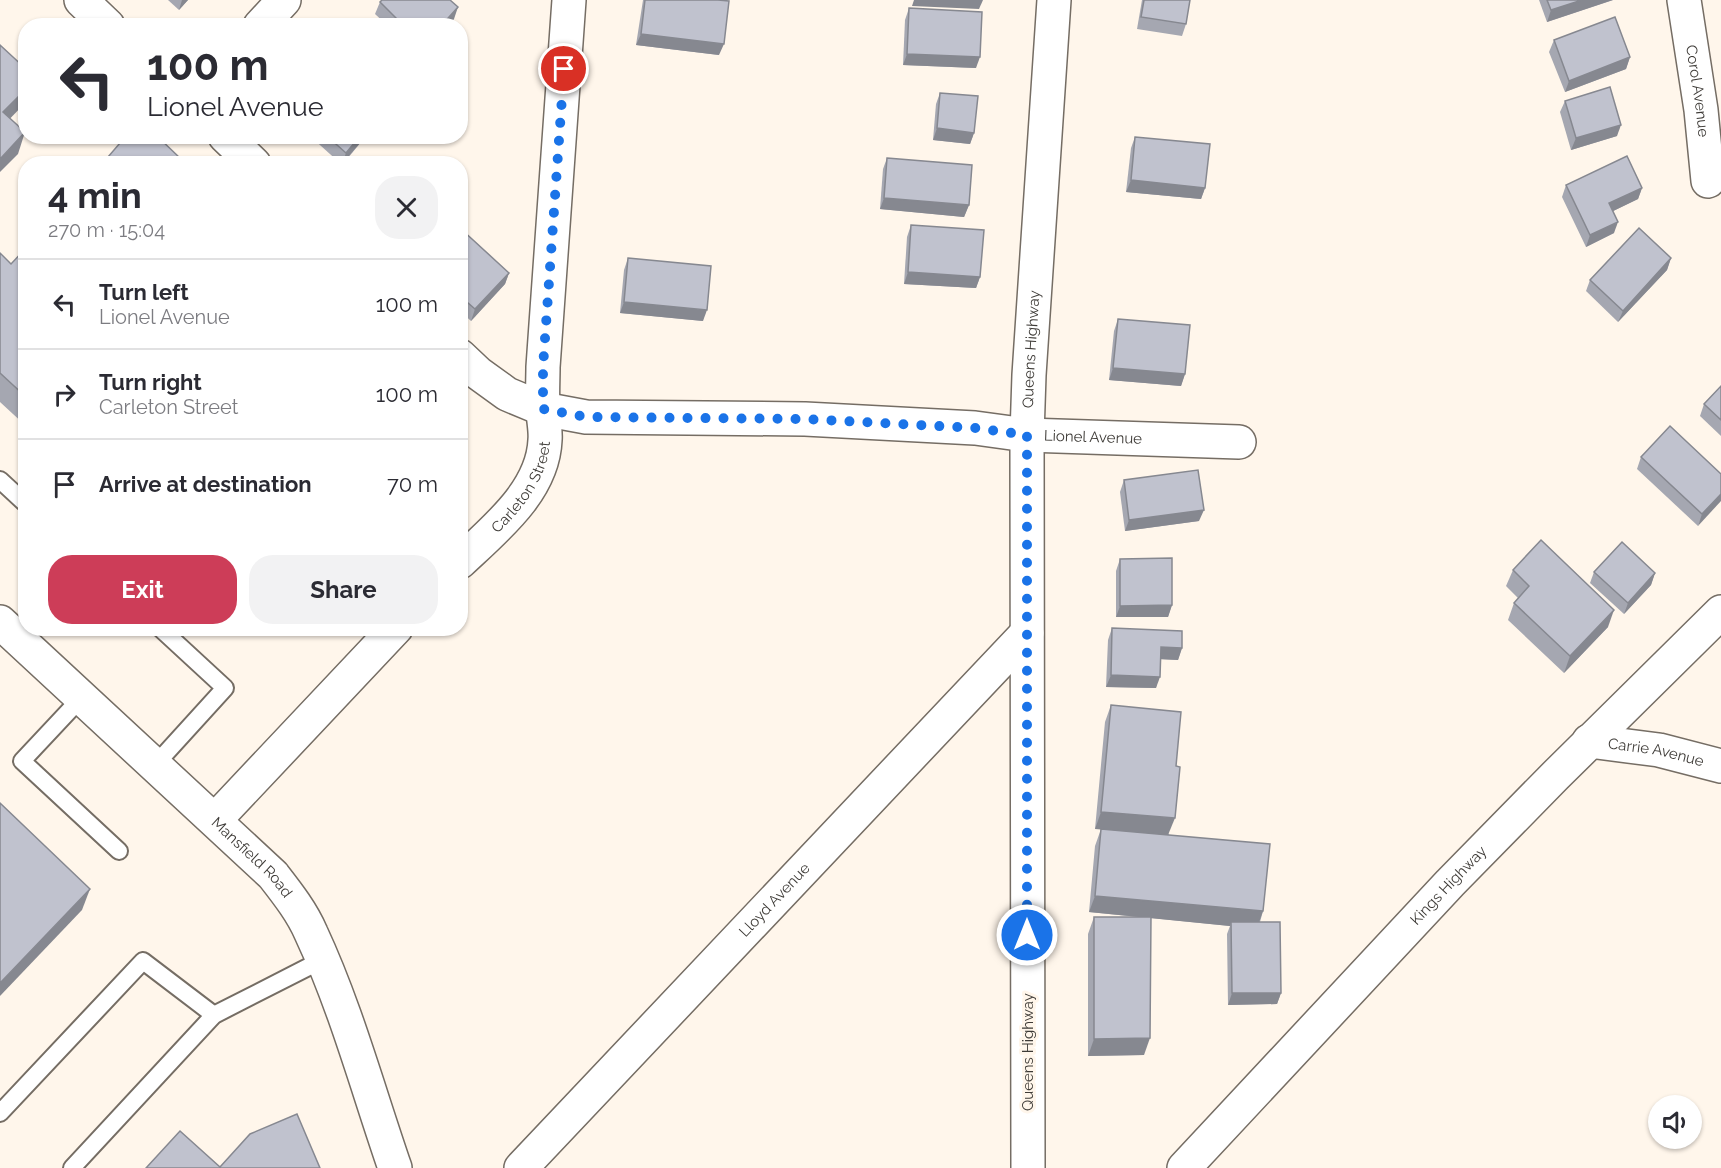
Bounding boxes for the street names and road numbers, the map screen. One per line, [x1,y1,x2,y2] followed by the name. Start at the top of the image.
[1682,44,1713,138] street label: Corol Avenue
[1019,290,1044,408] street label: Queens Highway
[1044,427,1143,448] street label: Lionel Avenue
[488,441,554,536] street label: Carleton Street
[1607,735,1706,770] street label: Carrie Avenue
[208,814,296,901] street label: Mansfield Road
[1407,842,1490,929] street label: Kings Highway
[735,859,814,941] street label: Lloyd Avenue
[1019,993,1037,1111] street label: Queens Highway

